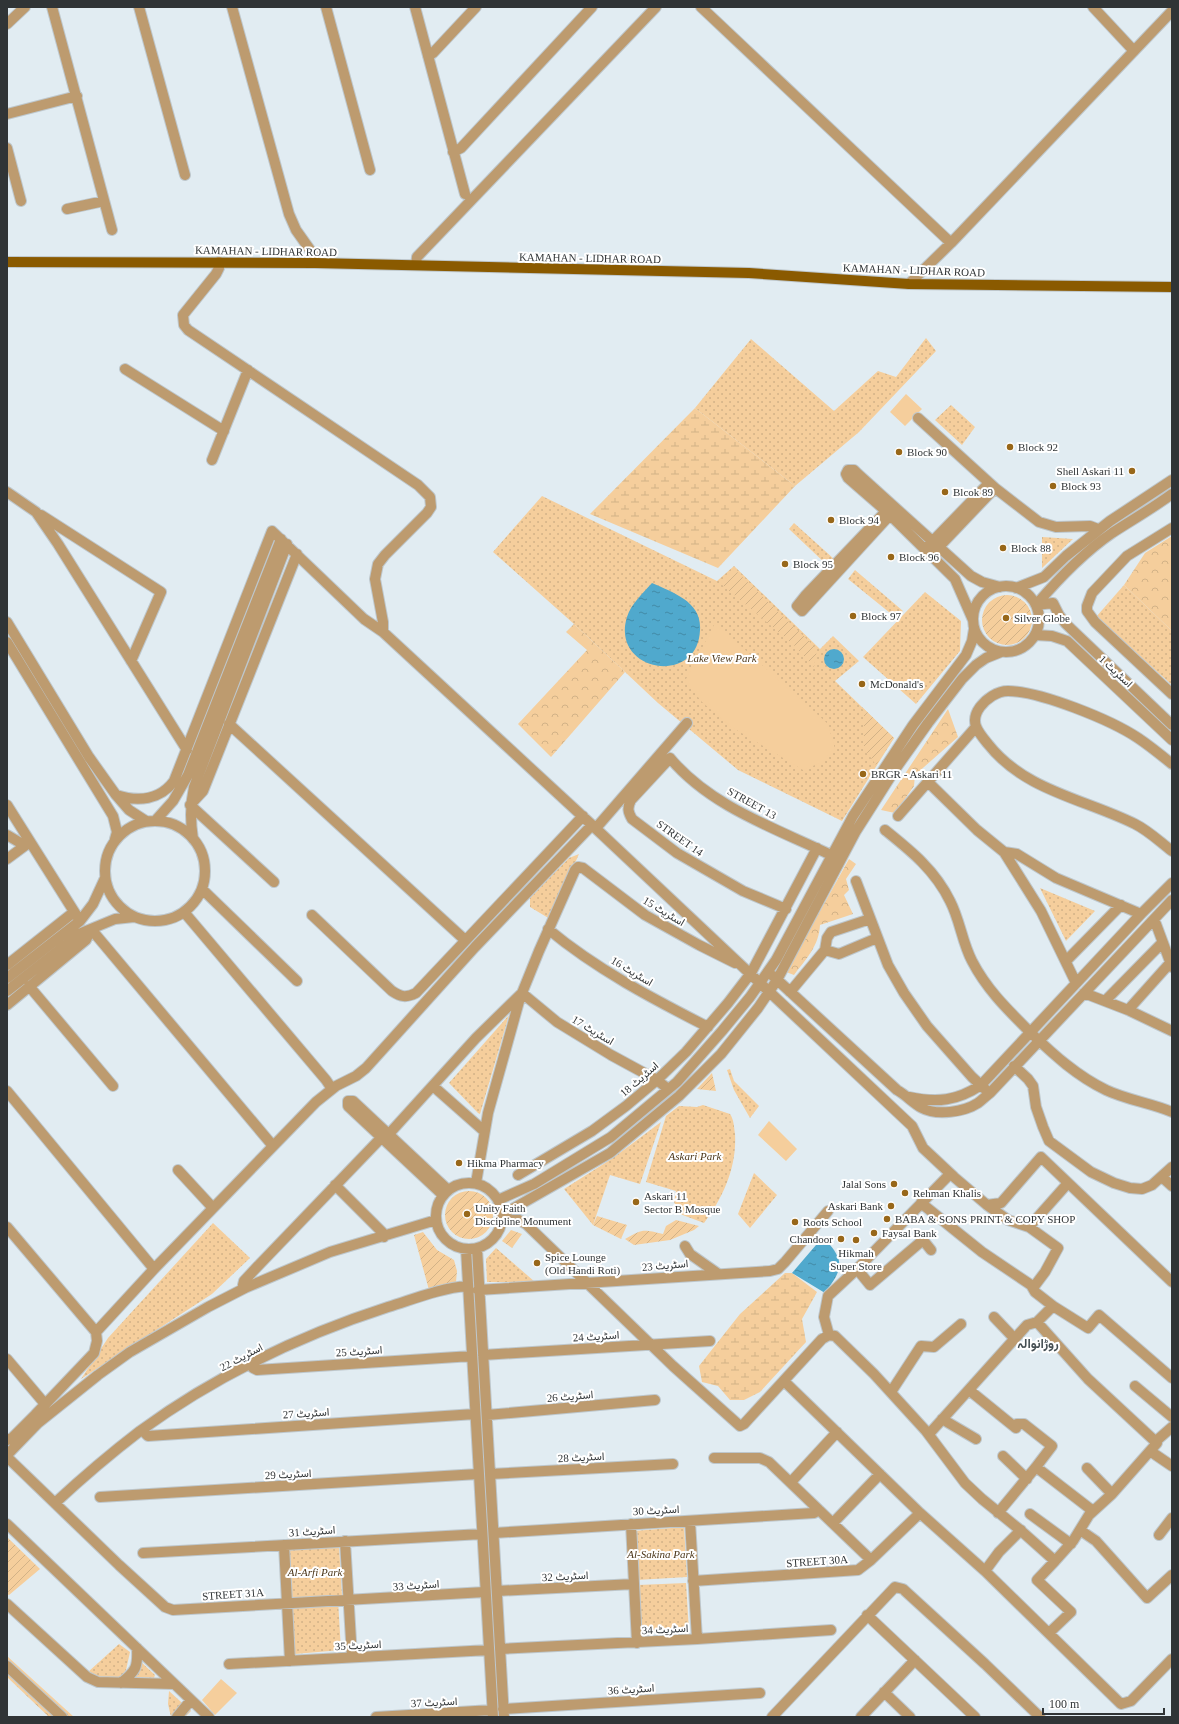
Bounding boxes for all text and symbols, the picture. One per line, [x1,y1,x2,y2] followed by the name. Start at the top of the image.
[195,244,337,258] street label: KAMAHAN - LIDHAR ROAD
[519,251,661,265] street label: KAMAHAN - LIDHAR ROAD
[843,262,985,278] street label: KAMAHAN - LIDHAR ROAD
[1018,441,1058,453] place label: Block 92
[1005,442,1015,452] marker: Block 92
[907,446,948,458] place label: Block 90
[894,447,904,457] marker: Block 90
[1057,465,1124,477] place label: Shell Askari 11
[1127,466,1137,476] marker: Shell Askari 11
[1061,480,1102,492] place label: Block 93
[1048,481,1058,491] marker: Block 93
[953,486,994,498] place label: Blcok 89
[940,487,950,497] marker: Blcok 89
[839,514,880,526] place label: Block 94
[826,515,836,525] marker: Block 94
[1011,542,1052,554] place label: Block 88
[998,543,1008,553] marker: Block 88
[899,551,940,563] place label: Block 96
[886,552,896,562] marker: Block 96
[793,558,834,570] place label: Block 95
[780,559,790,569] marker: Block 95
[861,610,902,622] place label: Block 97
[848,611,858,621] marker: Block 97
[1014,612,1070,624] place label: Silver Globe
[1001,613,1011,623] marker: Silver Globe
[686,652,758,664] park label: Lake View Park
[1096,653,1135,690] street label: اسٹریٹ 1
[870,678,923,690] place label: McDonald's
[857,679,867,689] marker: McDonald's
[871,768,952,780] place label: BRGR - Askari 11
[858,769,868,779] marker: BRGR - Askari 11
[726,785,779,822] street label: STREET 13
[654,818,706,859] street label: STREET 14
[640,894,687,929] street label: اسٹریٹ 15
[608,954,655,989] street label: اسٹریٹ 16
[569,1013,616,1048] street label: اسٹریٹ 17
[617,1059,661,1100] street label: اسٹریٹ 18
[668,1150,723,1162] park label: Askari Park
[467,1157,544,1169] place label: Hikma Pharmacy
[454,1158,464,1168] marker: Hikma Pharmacy
[842,1178,886,1190] place label: Jalal Sons
[889,1179,899,1189] marker: Jalal Sons
[913,1187,981,1199] place label: Rehman Khalis
[900,1188,910,1198] marker: Rehman Khalis
[644,1190,721,1215] place label: Askari 11 Sector B Mosque
[631,1197,641,1207] marker: Askari 11 Sector B Mosque
[828,1200,883,1212] place label: Askari Bank
[886,1201,896,1211] marker: Askari Bank
[475,1202,571,1227] place label: Unity Faith Discipline Monument
[462,1209,472,1219] marker: Unity Faith Discipline Monument
[895,1213,1075,1225] place label: BABA & SONS PRINT & COPY SHOP
[882,1214,892,1224] marker: BABA & SONS PRINT & COPY SHOP
[803,1216,862,1228] place label: Roots School
[790,1217,800,1227] marker: Roots School
[882,1227,937,1239] place label: Faysal Bank
[869,1228,879,1238] marker: Faysal Bank
[790,1233,833,1245] place label: Chandoor
[836,1234,846,1244] marker: Chandoor
[851,1235,861,1245] marker: Hikmah Super Store
[830,1247,882,1272] place label: Hikmah Super Store
[545,1251,620,1277] place label: Spice Lounge (Old Handi Roti)
[641,1257,689,1274] street label: اسٹریٹ 23
[532,1258,542,1268] marker: Spice Lounge (Old Handi Roti)
[572,1328,620,1345] street label: اسٹریٹ 24
[1017,1336,1059,1352] district label: روڑانوالہ
[218,1341,265,1374] street label: اسٹریٹ 22
[335,1343,383,1360] street label: اسٹریٹ 25
[546,1388,594,1405] street label: اسٹریٹ 26
[282,1405,330,1422] street label: اسٹریٹ 27
[557,1450,605,1465] street label: اسٹریٹ 28
[264,1467,312,1482] street label: اسٹریٹ 29
[632,1503,680,1518] street label: اسٹریٹ 30
[288,1523,336,1540] street label: اسٹریٹ 31
[626,1548,696,1560] park label: Al-Sakina Park
[786,1553,848,1569] street label: STREET 30A
[287,1566,343,1578] park label: Al-Arfi Park
[541,1569,589,1584] street label: اسٹریٹ 32
[392,1577,440,1594] street label: اسٹریٹ 33
[202,1586,264,1602] street label: STREET 31A
[641,1622,689,1637] street label: اسٹریٹ 34
[334,1638,382,1653] street label: اسٹریٹ 35
[607,1681,655,1698] street label: اسٹریٹ 36
[1043,1690,1164,1716] scale bar
[410,1695,458,1710] street label: اسٹریٹ 37
[1049,1697,1080,1711] text: 100 m

